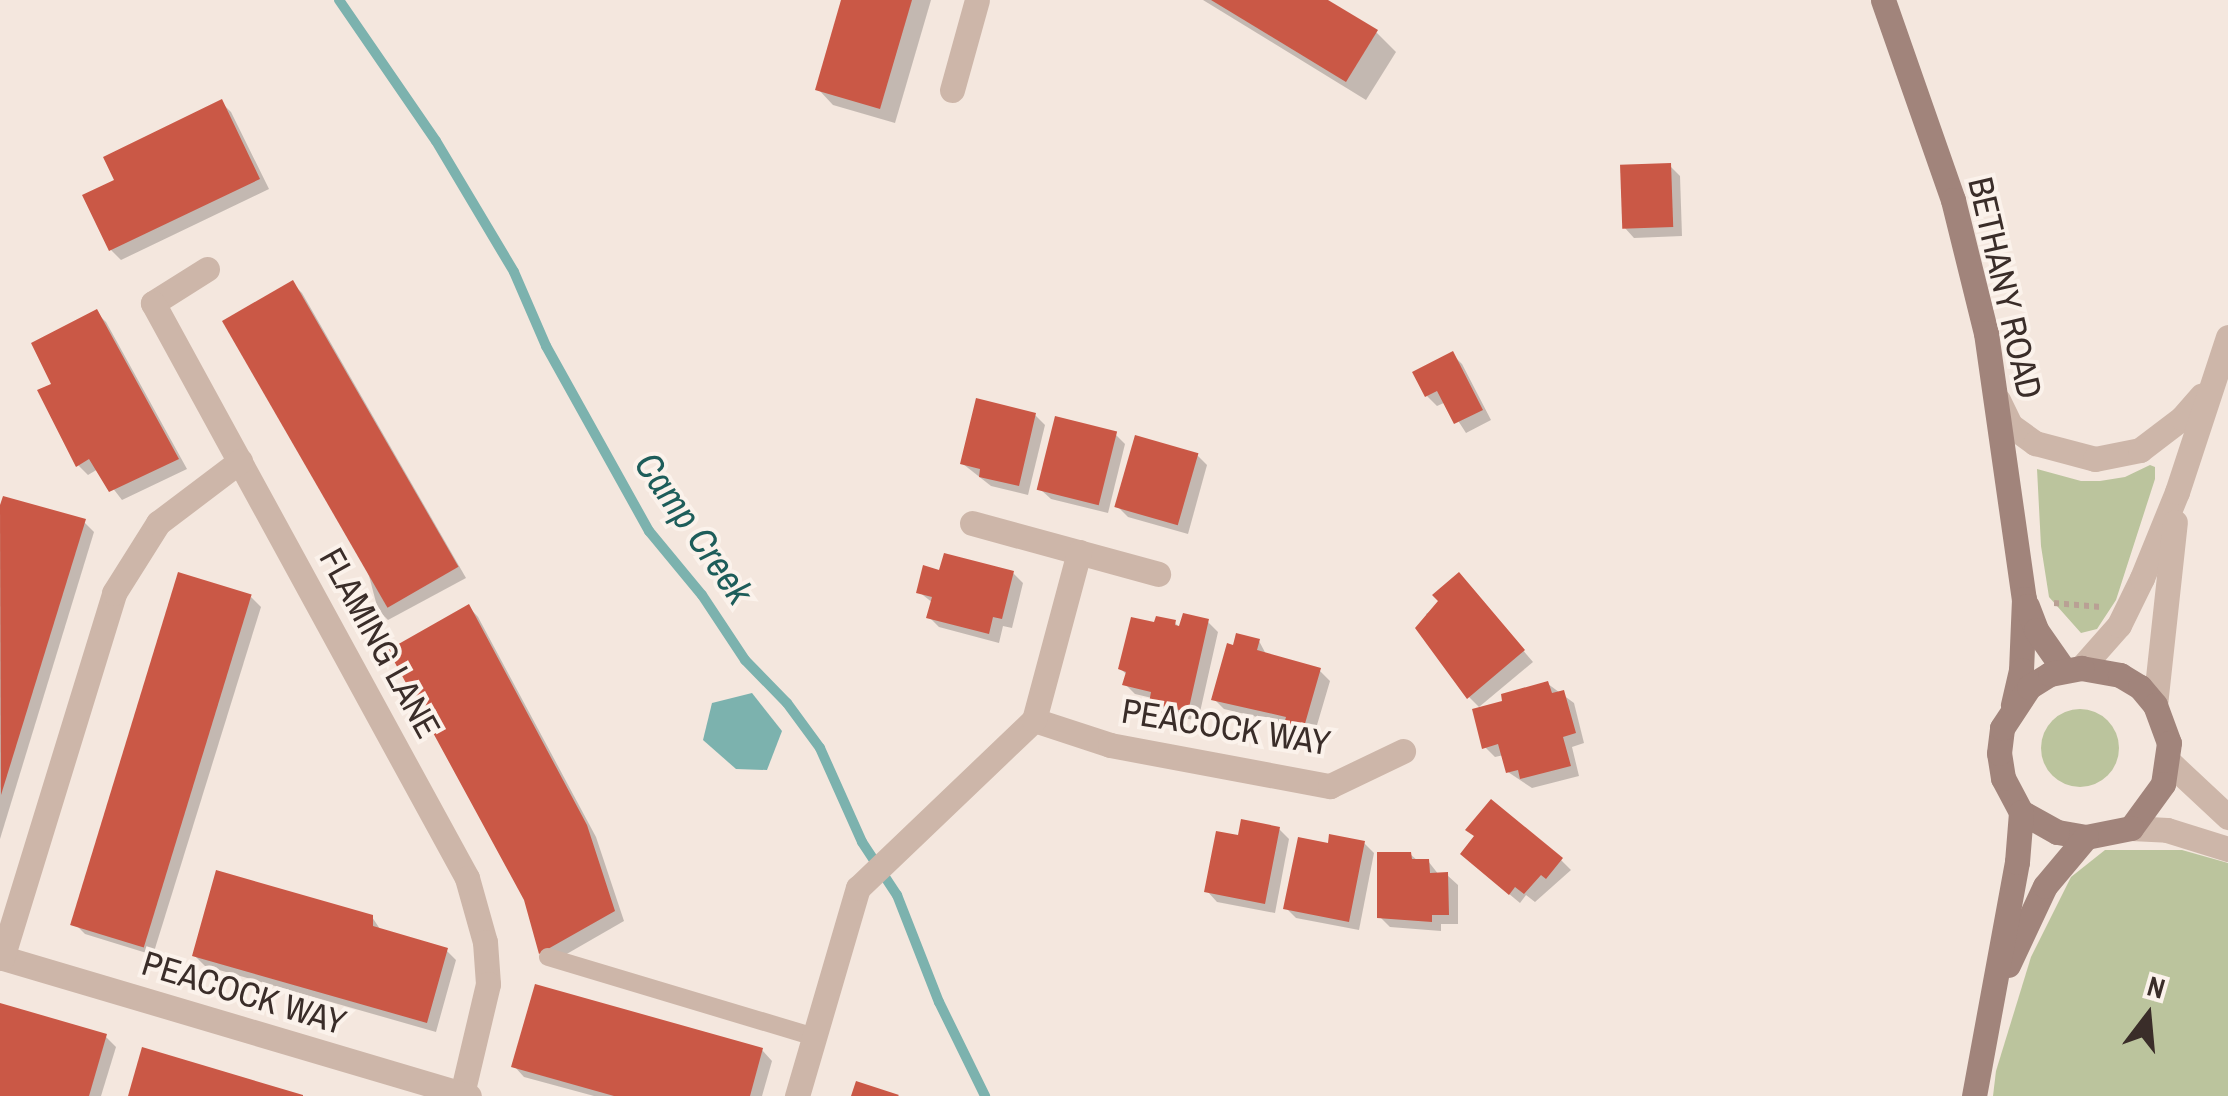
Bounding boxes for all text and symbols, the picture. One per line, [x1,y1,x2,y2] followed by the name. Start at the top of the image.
[1959,173,2051,403] street label: BETHANY ROAD
[625,443,763,613] water label: Camp Creek
[311,541,449,745] street label: FLAMING LANE
[1119,690,1333,764] street label: PEACOCK WAY
[137,942,351,1044] street label: PEACOCK WAY
[2098,966,2198,1066] north arrow
[2143,967,2169,1008] text: N

